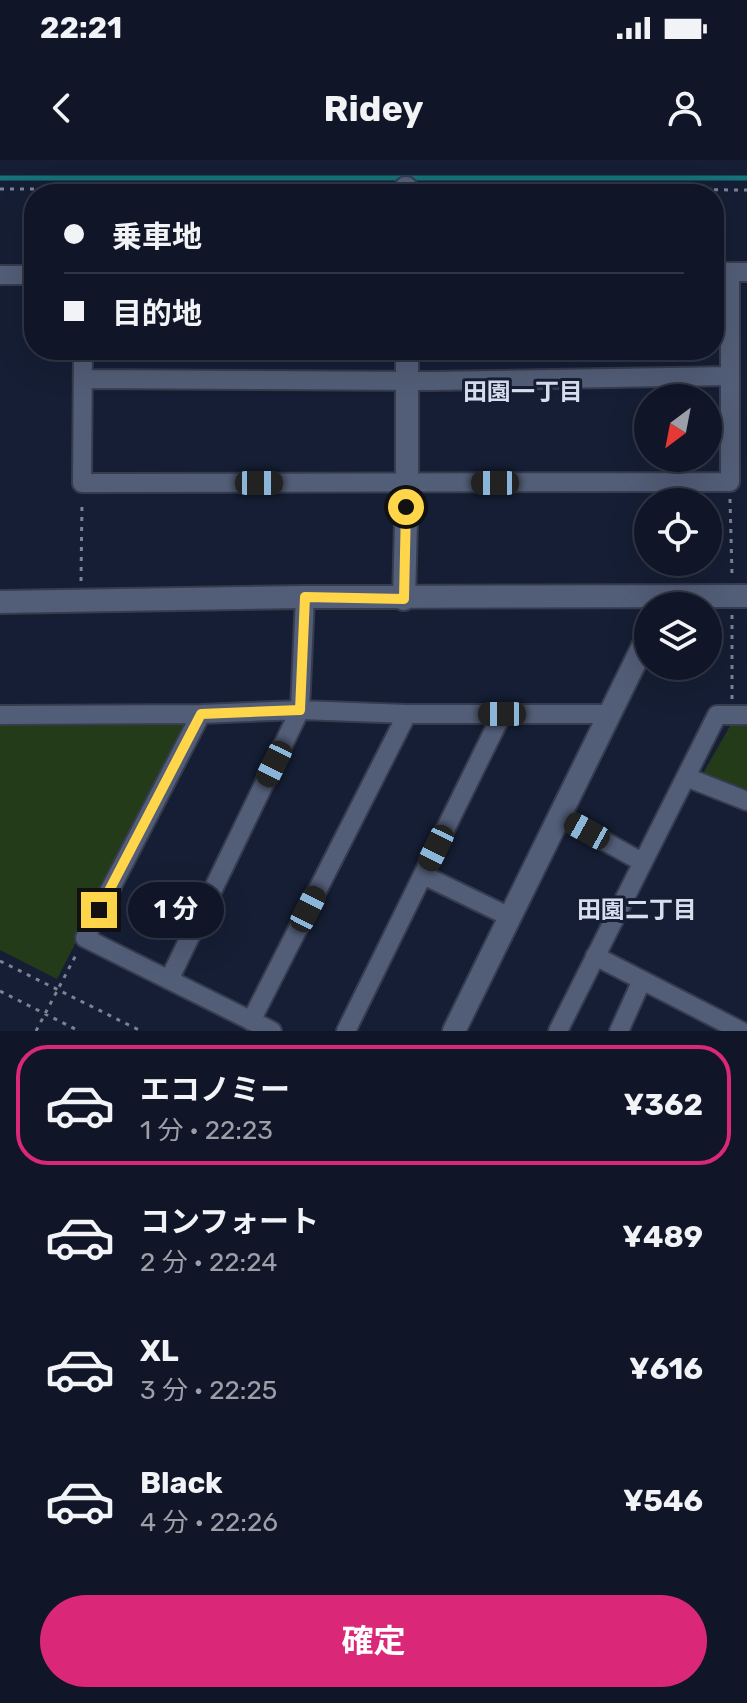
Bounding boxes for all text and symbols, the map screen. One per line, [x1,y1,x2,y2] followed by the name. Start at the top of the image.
[40,10,122,46] text: 22:21
[40,86,84,130] icon: back
[663,86,707,130] icon: person
[324,87,423,130] text: Ridey
[112,219,202,255] text: 乗車地
[112,296,202,332] text: 目的地
[463,378,583,406] district label: 田園一丁目
[634,384,722,472] north arrow
[634,384,722,680] map controls
[235,471,283,495] car
[471,471,519,495] car
[634,488,722,576] button: locate
[388,489,424,525] route start
[634,592,722,680] button: layers
[478,702,526,726] car
[253,737,295,791] car
[560,809,614,853] car
[415,821,457,875] car
[127,882,223,938] callout: 1 分
[286,882,330,936] car
[81,892,117,928] route end
[154,894,198,925] text: 1 分
[577,896,697,924] district label: 田園二丁目
[44,1069,116,1141] icon: car
[140,1072,290,1108] text: エコノミー
[624,1087,703,1123] text: ¥362
[140,1115,273,1146] text: 1 分 · 22:23
[44,1201,116,1273] icon: car
[140,1204,319,1240] text: コンフォート
[622,1219,703,1255] text: ¥489
[140,1247,277,1278] text: 2 分 · 22:24
[44,1333,116,1405] icon: car
[140,1333,179,1369] text: XL
[629,1351,703,1387] text: ¥616
[140,1375,277,1406] text: 3 分 · 22:25
[44,1465,116,1537] icon: car
[140,1465,223,1501] text: Black
[623,1483,703,1519] text: ¥546
[140,1507,278,1538] text: 4 分 · 22:26
[40,1595,707,1687] button: 確定

